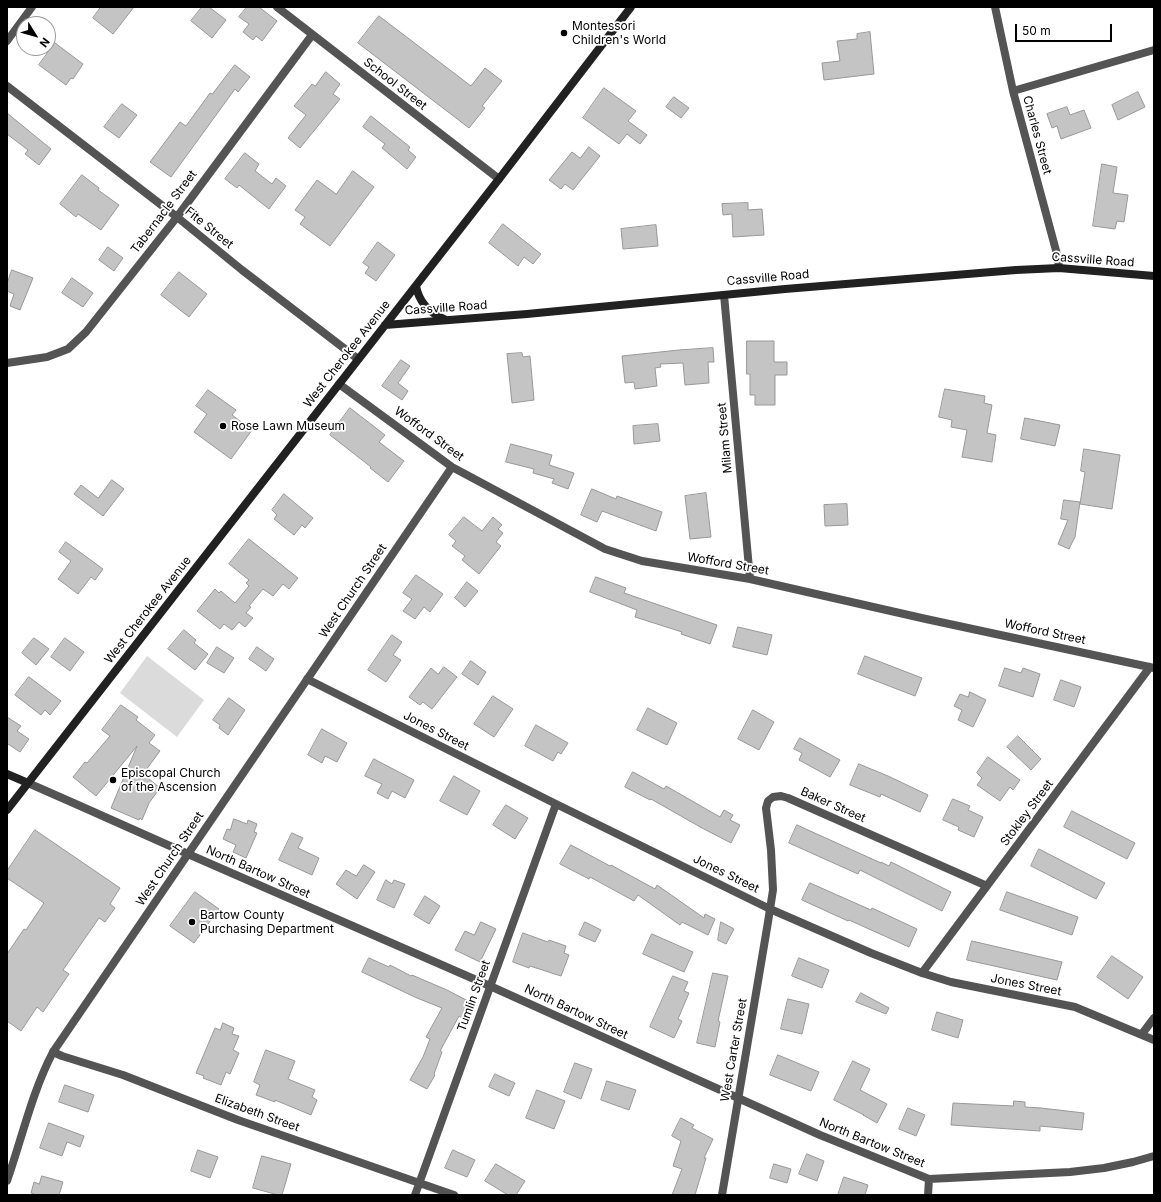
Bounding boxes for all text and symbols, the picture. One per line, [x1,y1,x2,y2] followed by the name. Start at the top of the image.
[16,16,56,56] north arrow
[1017,16,1114,42] scale bar
[572,19,666,47] place label: Montessori Children's World
[1022,23,1051,38] text: 50 m
[559,28,569,38] marker: Montessori Children's World
[37,35,53,50] text: N
[361,55,429,113] street label: School Street
[1020,94,1054,176] street label: Charles Street
[128,168,200,256] street label: Tabernacle Street
[182,204,236,252] street label: Fite Street
[1051,250,1135,270] street label: Cassville Road
[726,267,810,289] street label: Cassville Road
[301,298,393,410] street label: West Cherokee Avenue
[404,298,488,318] street label: Cassville Road
[715,402,735,474] street label: Milam Street
[391,404,467,464] street label: Wofford Street
[231,419,345,433] place label: Rose Lawn Museum
[218,421,228,431] marker: Rose Lawn Museum
[316,541,390,641] street label: West Church Street
[686,550,770,578] street label: Wofford Street
[102,554,194,666] street label: West Cherokee Avenue
[1003,616,1087,648] street label: Wofford Street
[401,708,471,754] street label: Jones Street
[121,766,221,794] place label: Episcopal Church of the Ascension
[108,775,118,785] marker: Episcopal Church of the Ascension
[997,777,1057,849] street label: Stokley Street
[798,784,868,826] street label: Baker Street
[133,809,207,909] street label: West Church Street
[204,843,312,901] street label: North Bartow Street
[691,852,761,896] street label: Jones Street
[200,908,334,936] place label: Bartow County Purchasing Department
[187,917,197,927] marker: Bartow County Purchasing Department
[454,958,494,1034] street label: Tumlin Street
[989,971,1063,999] street label: Jones Street
[522,982,630,1042] street label: North Bartow Street
[718,997,750,1103] street label: West Carter Street
[213,1091,301,1135] street label: Elizabeth Street
[817,1115,927,1171] street label: North Bartow Street

